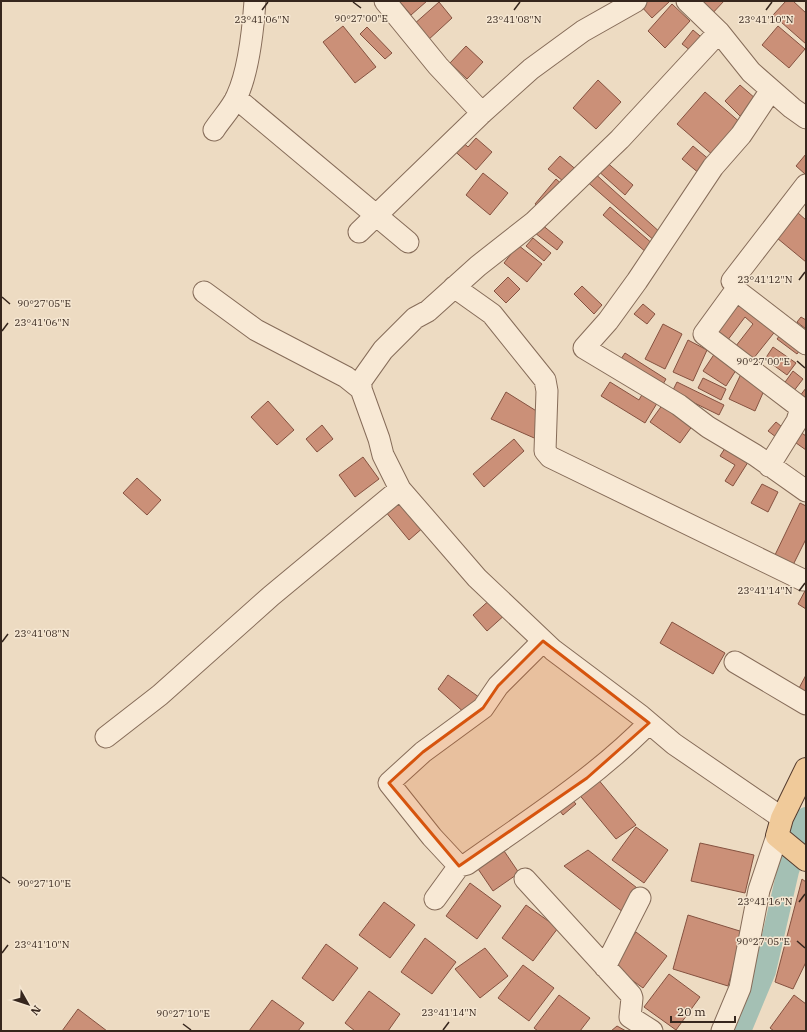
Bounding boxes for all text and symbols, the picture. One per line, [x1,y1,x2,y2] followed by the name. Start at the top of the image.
[334,12,388,25] text: 90°27'00"E
[235,13,290,26] text: 23°41'06"N
[487,13,542,26] text: 23°41'08"N
[739,13,794,26] text: 23°41'10"N
[738,273,793,286] text: 23°41'12"N
[17,297,71,310] text: 90°27'05"E
[15,316,70,329] text: 23°41'06"N
[736,355,790,368] text: 90°27'00"E
[738,584,793,597] text: 23°41'14"N
[15,627,70,640] text: 23°41'08"N
[17,877,71,890] text: 90°27'10"E
[738,895,793,908] text: 23°41'16"N
[736,935,790,948] text: 90°27'05"E
[15,938,70,951] text: 23°41'10"N
[8,984,48,1024] north arrow
[671,998,735,1024] scale bar
[27,1003,44,1018] text: N
[677,1004,706,1019] text: 20 m
[422,1006,477,1019] text: 23°41'14"N
[156,1007,210,1020] text: 90°27'10"E

